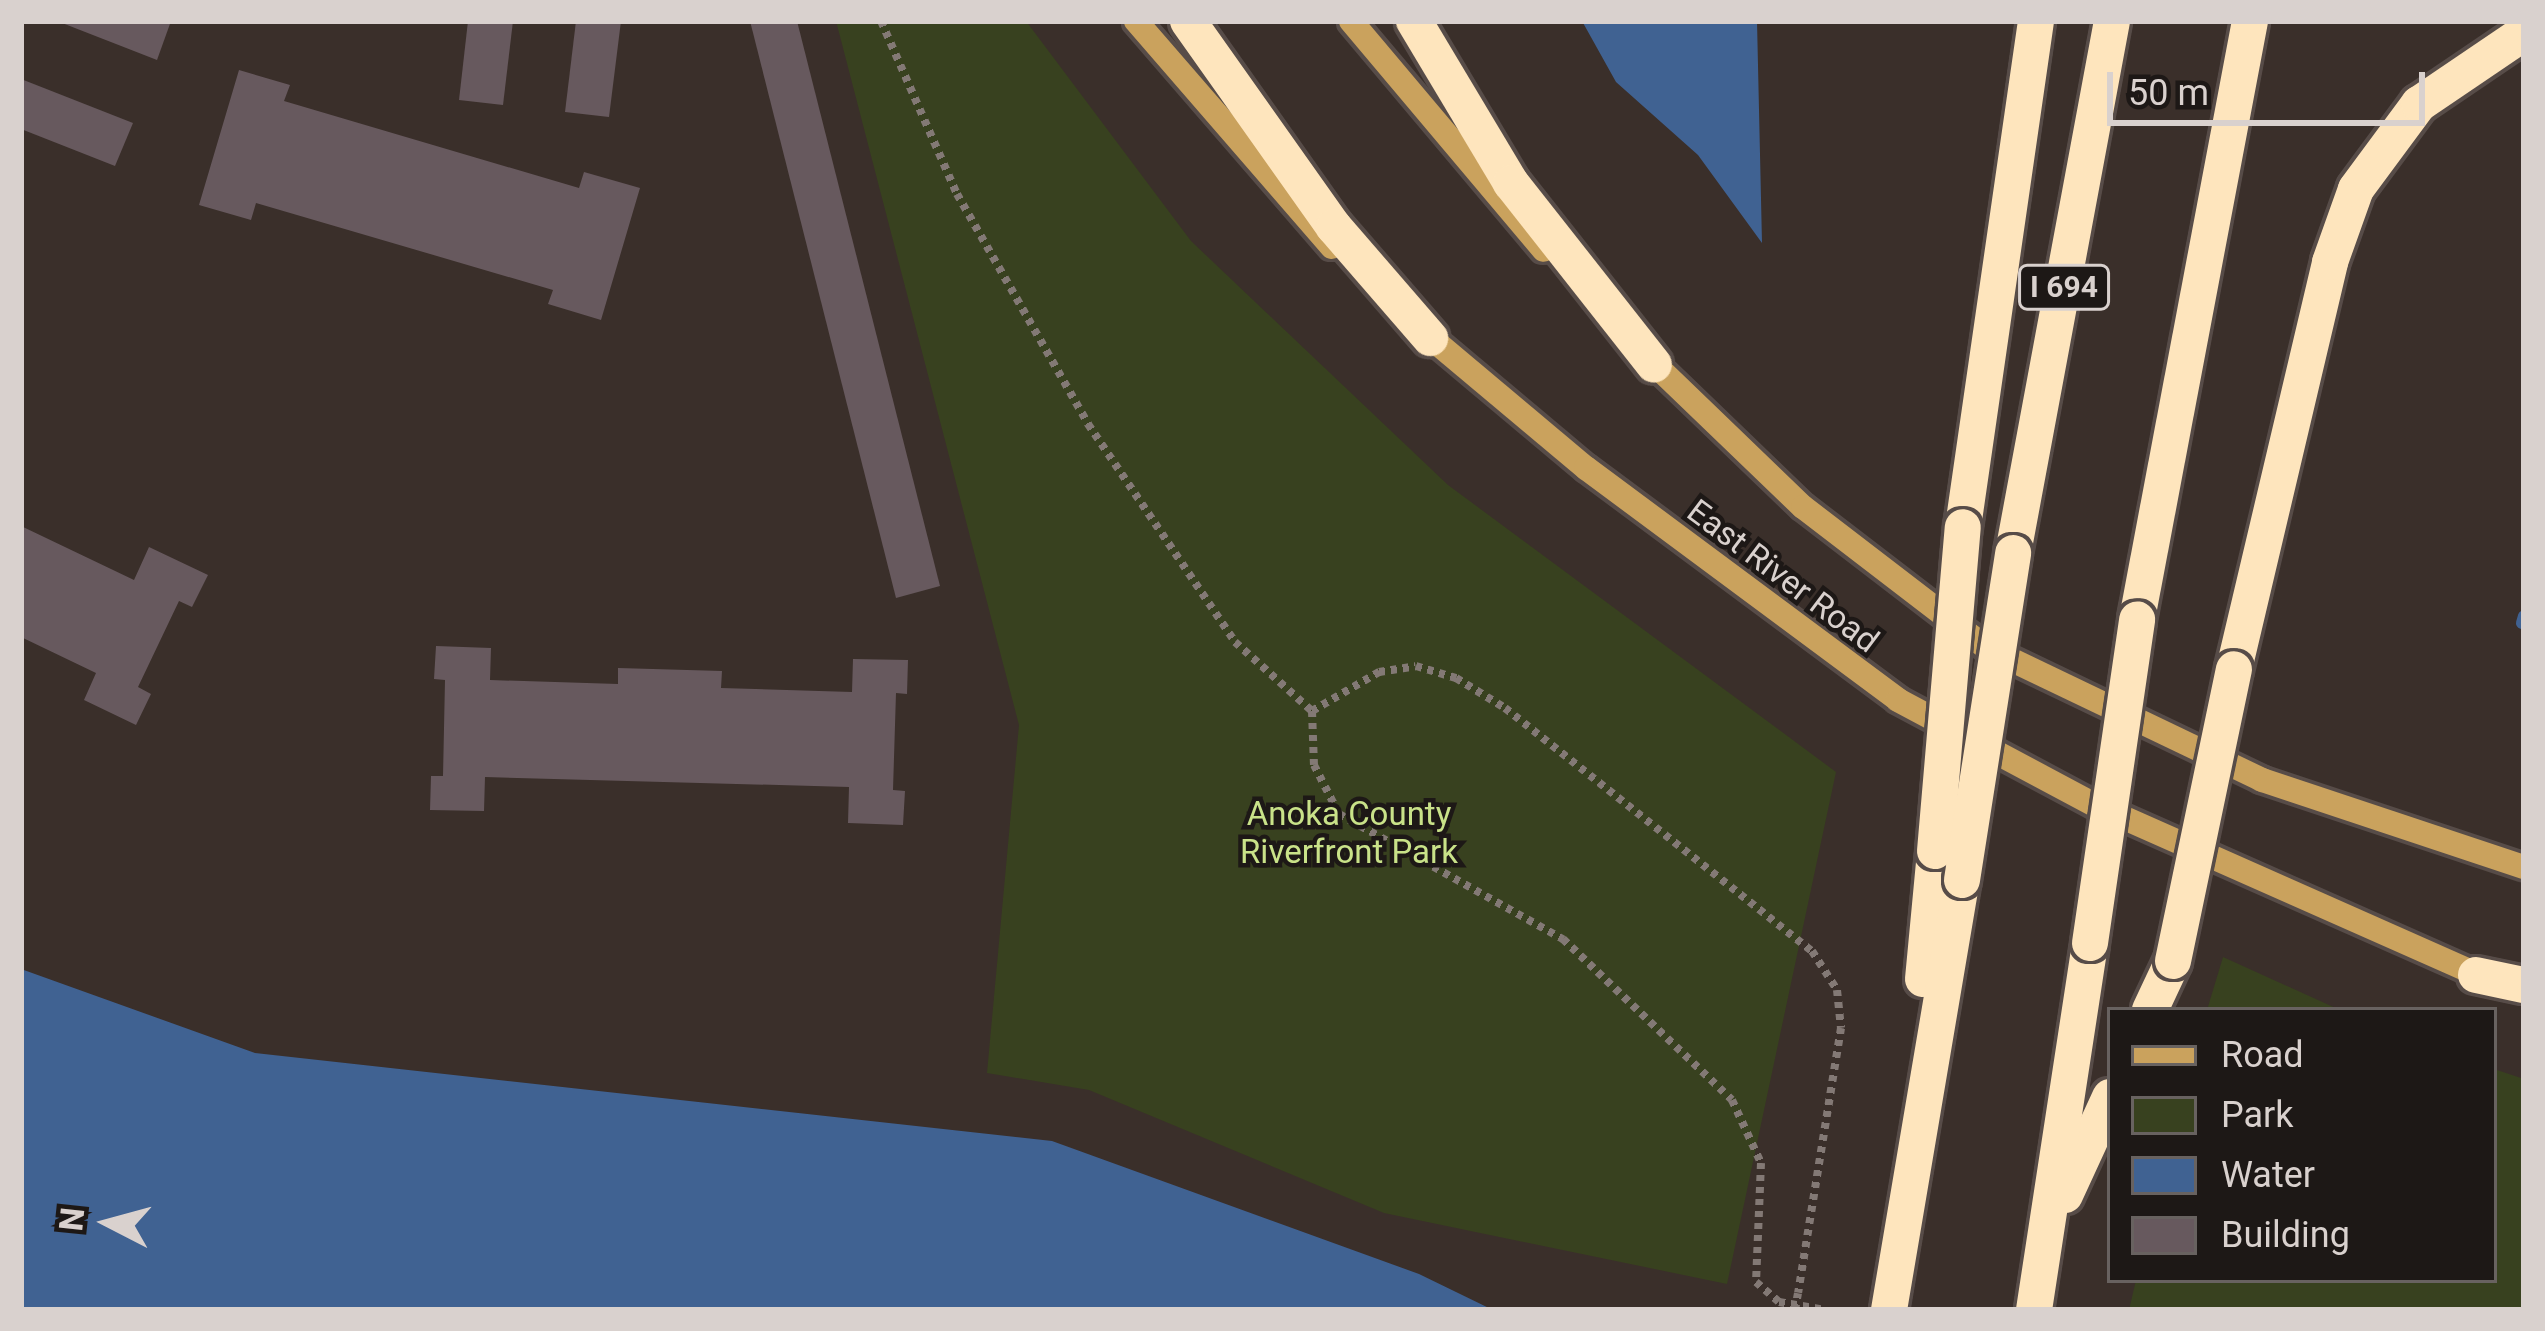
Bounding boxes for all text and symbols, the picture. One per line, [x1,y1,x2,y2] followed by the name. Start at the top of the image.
[2113,48,2431,122] scale bar
[2128,72,2209,114] text: 50 m
[2016,263,2112,311] road number: I 694
[1679,491,1887,661] street label: East River Road
[1240,794,1458,872] park label: Anoka County Riverfront Park
[2107,1007,2497,1283] legend
[2221,1034,2304,1076] text: Road
[2221,1094,2294,1136] text: Park
[2221,1154,2315,1196] text: Water
[48,1163,168,1283] north arrow
[51,1206,92,1233] text: N
[2221,1214,2350,1256] text: Building

